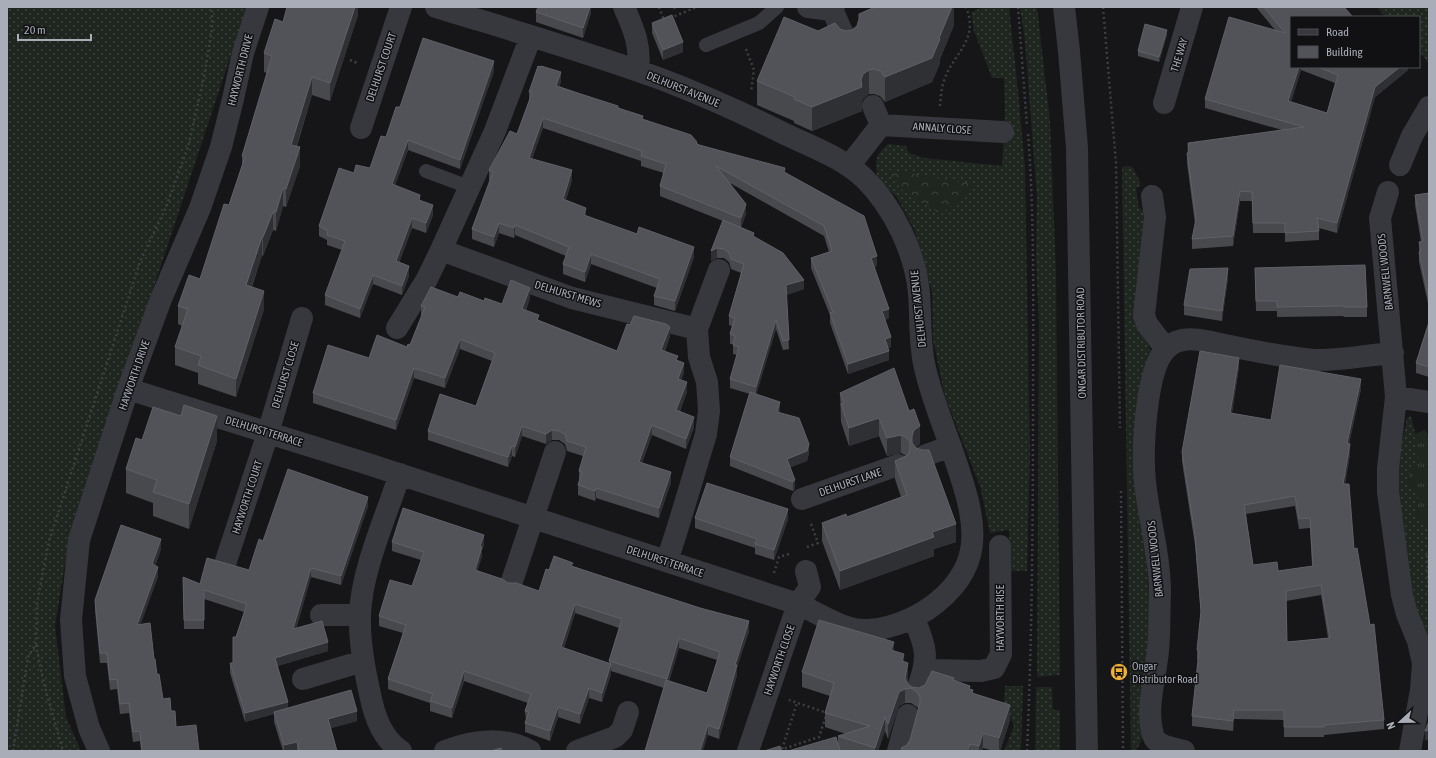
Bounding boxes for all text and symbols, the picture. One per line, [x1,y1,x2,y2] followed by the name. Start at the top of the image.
[18,16,91,42] scale bar
[1290,16,1420,68] legend
[24,23,46,37] text: 20 m
[1326,25,1349,39] text: Road
[364,31,399,103] street label: DELHURST COURT
[225,33,255,107] street label: HAYWORTH DRIVE
[1168,36,1190,73] street label: THE WAY
[1326,45,1364,59] text: Building
[645,69,721,109] street label: DELHURST AVENUE
[912,120,972,136] street label: ANNALY CLOSE
[1375,233,1395,311] street label: BARNWELL WOODS
[908,270,928,348] street label: DELHURST AVENUE
[533,278,603,310] street label: DELHURST MEWS
[1074,287,1088,399] street label: ONGAR DISTRIBUTOR ROAD
[116,338,152,412] street label: HAYWORTH DRIVE
[269,340,301,410] street label: DELHURST CLOSE
[224,414,304,449] street label: DELHURST TERRACE
[229,459,265,535] street label: HAYWORTH COURT
[817,466,883,498] street label: DELHURST LANE
[1145,520,1165,598] street label: BARNWELL WOODS
[625,543,705,579] street label: DELHURST TERRACE
[994,585,1006,651] street label: HAYWORTH RISE
[761,623,797,697] street label: HAYWORTH CLOSE
[1132,660,1198,685] place label: Ongar Distributor Road
[1109,662,1129,682] bus stop icon: Ongar Distributor Road
[1380,702,1420,742] north arrow
[1384,720,1398,731] text: N

